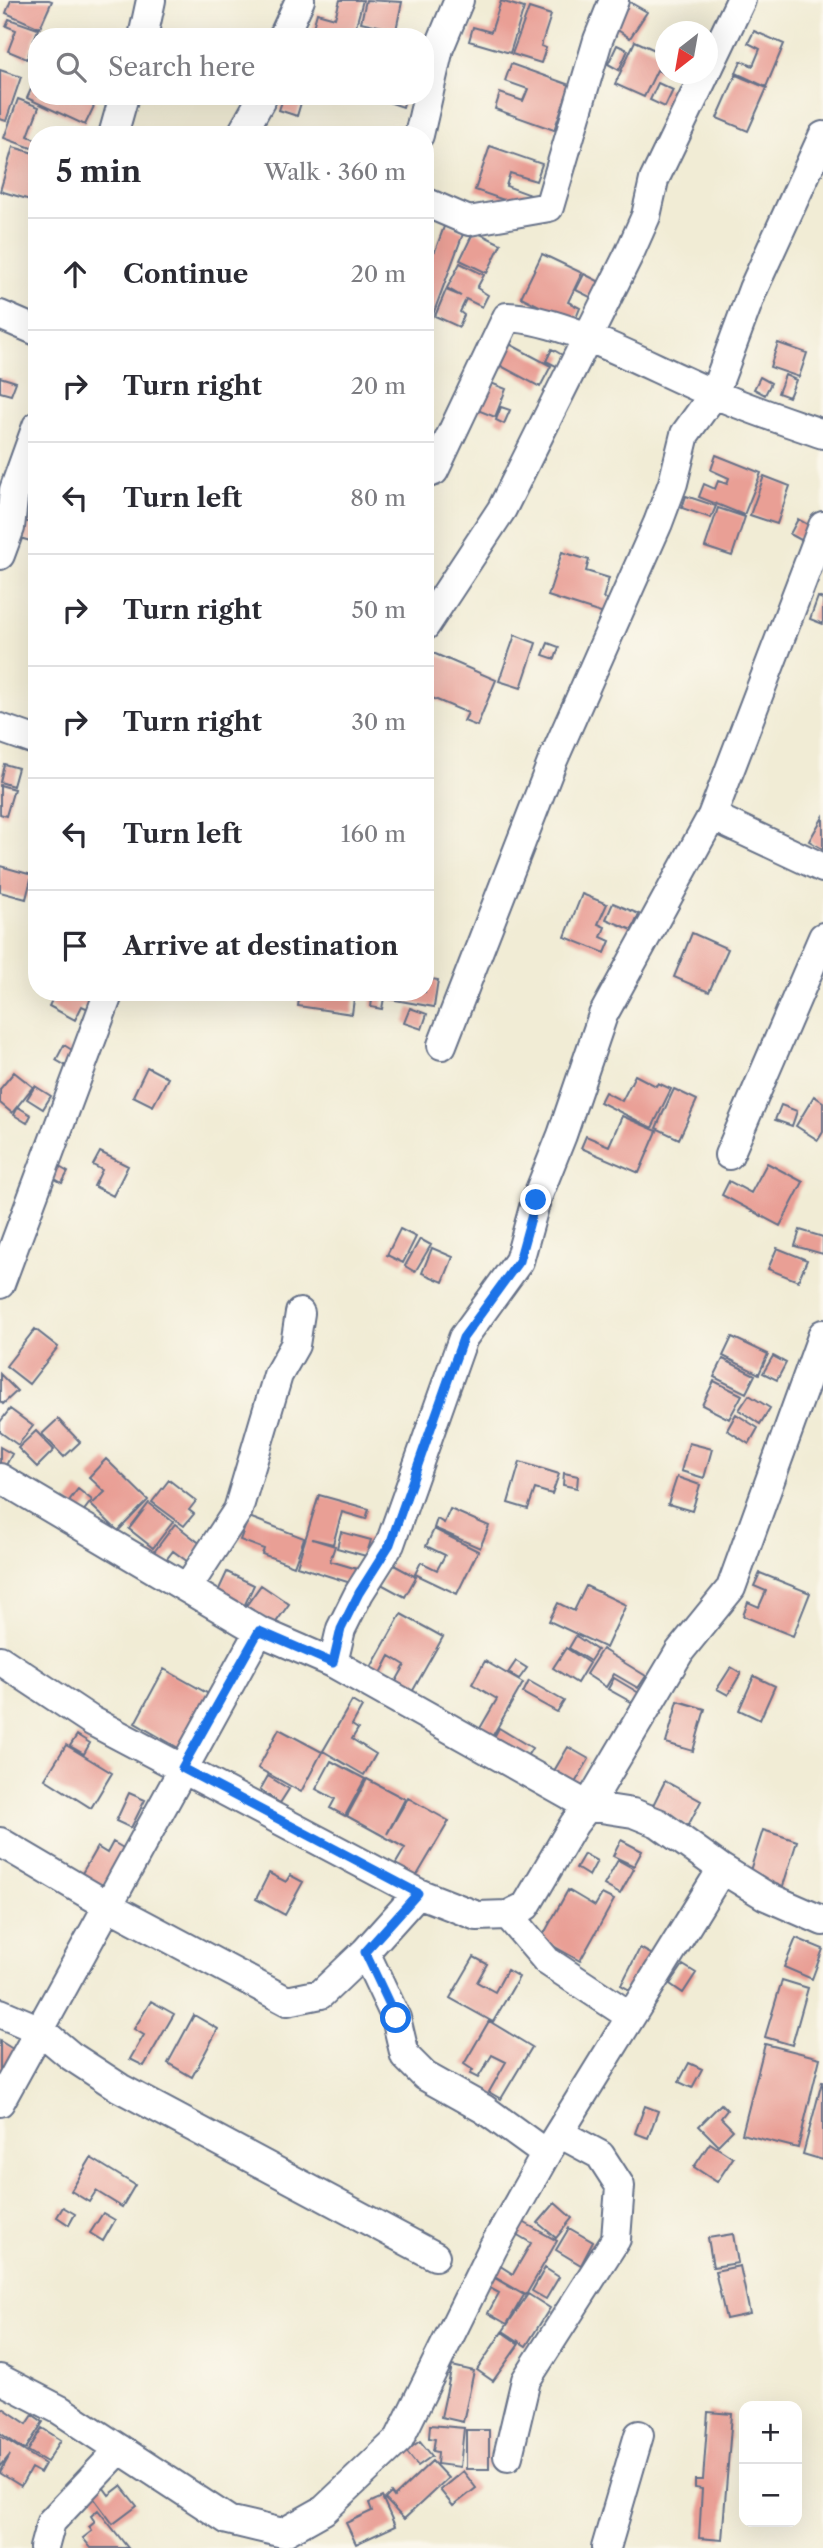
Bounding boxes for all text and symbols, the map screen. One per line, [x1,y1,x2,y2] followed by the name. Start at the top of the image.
[655,21,718,84] north arrow
[28,28,434,105] search box
[52,48,90,86] icon: search
[108,51,255,83] text: Search here
[56,153,141,190] text: 5 min
[264,158,406,186] text: Walk · 360 m
[56,255,94,293] icon: ahead
[123,258,248,290] text: Continue
[351,260,406,288] text: 20 m
[56,367,94,405] icon: right
[123,370,262,402] text: Turn right
[351,372,406,400] text: 20 m
[56,479,94,517] icon: left
[123,482,242,514] text: Turn left
[350,484,406,512] text: 80 m
[56,591,94,629] icon: right
[123,594,262,626] text: Turn right
[351,596,406,624] text: 50 m
[56,703,94,741] icon: right
[123,706,262,738] text: Turn right
[351,708,406,736] text: 30 m
[56,815,94,853] icon: left
[123,818,242,850] text: Turn left
[341,820,406,848] text: 160 m
[56,927,94,965] icon: arrive
[123,930,398,962] text: Arrive at destination
[520,1184,551,1215] route end
[380,2002,411,2033] route start
[739,2401,802,2527] map controls
[739,2401,802,2464] button: +
[739,2464,802,2527] button: −

